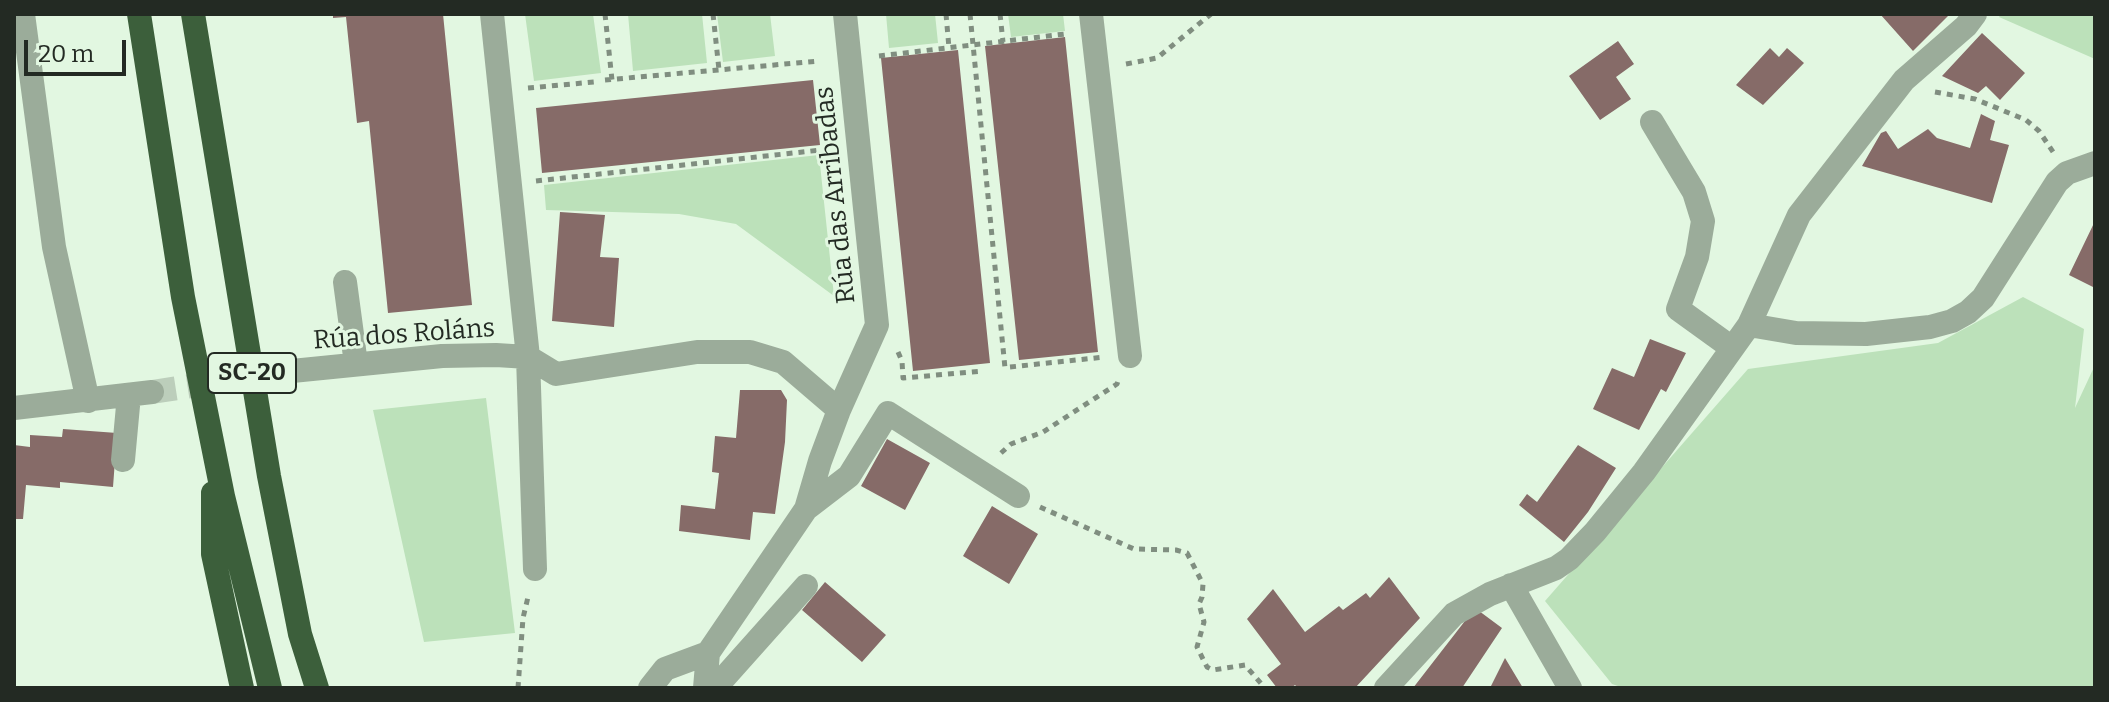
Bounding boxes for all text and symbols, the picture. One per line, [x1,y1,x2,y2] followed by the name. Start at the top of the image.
[28,24,130,74] scale bar
[38,40,94,68] text: 20 m
[809,85,863,305] street label: Rúa das Arribadas
[312,313,496,357] street label: Rúa dos Roláns
[208,353,296,393] road number: SC-20

